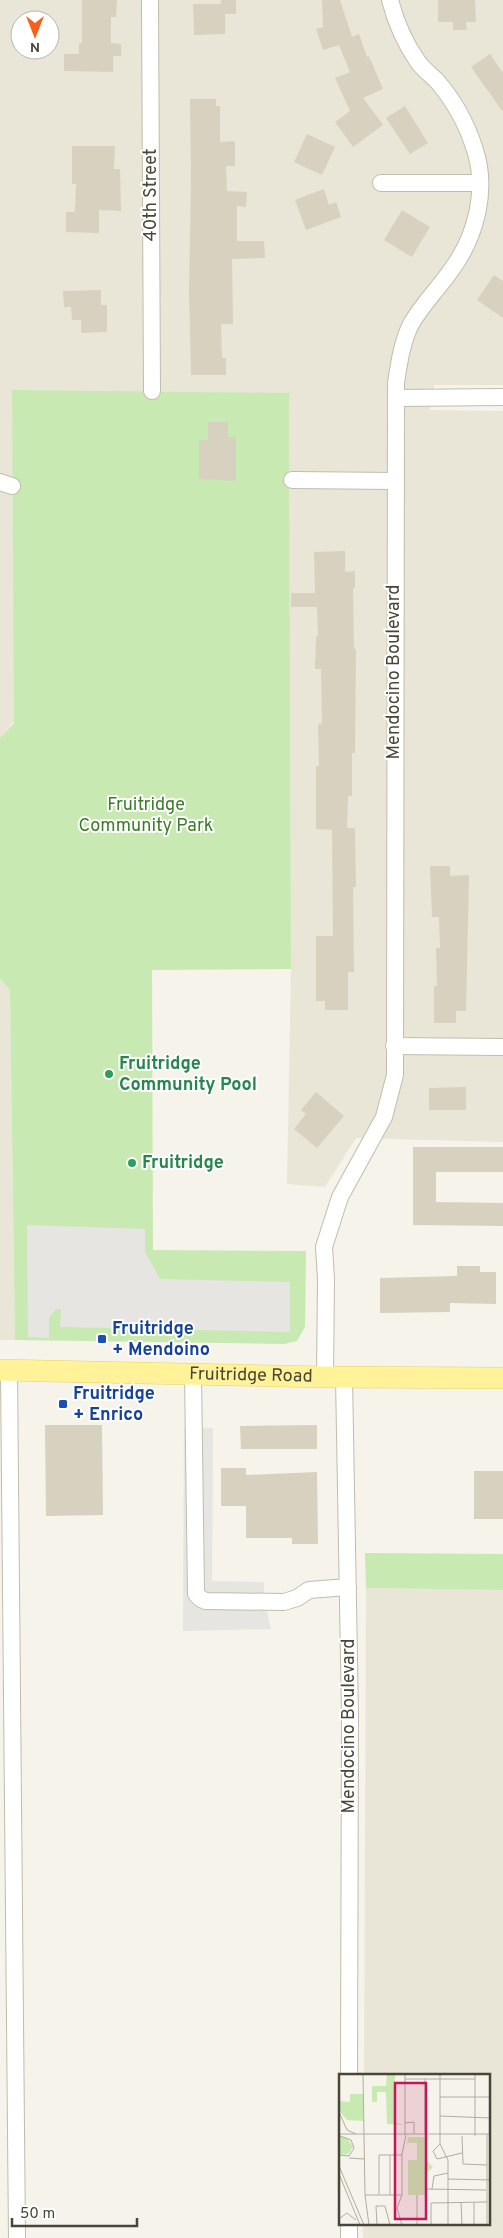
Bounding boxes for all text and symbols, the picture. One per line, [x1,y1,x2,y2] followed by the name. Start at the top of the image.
[10,10,60,60] north arrow
[30,38,40,55] text: N
[140,148,163,242] street label: 40th Street
[383,585,406,759] street label: Mendocino Boulevard
[79,794,213,838] park label: Fruitridge Community Park
[119,1053,257,1097] place label: Fruitridge Community Pool
[103,1068,115,1080] marker: Fruitridge Community Pool
[142,1152,224,1175] place label: Fruitridge
[126,1157,138,1169] marker: Fruitridge
[112,1318,210,1362] place label: Fruitridge + Mendoino
[96,1333,108,1345] marker: Fruitridge + Mendoino
[189,1363,313,1388] street label: Fruitridge Road
[73,1383,155,1427] place label: Fruitridge + Enrico
[57,1398,69,1410] marker: Fruitridge + Enrico
[338,1639,361,1813] street label: Mendocino Boulevard
[339,2074,490,2226] inset map
[12,2196,138,2228] scale bar
[20,2205,55,2224] text: 50 m

